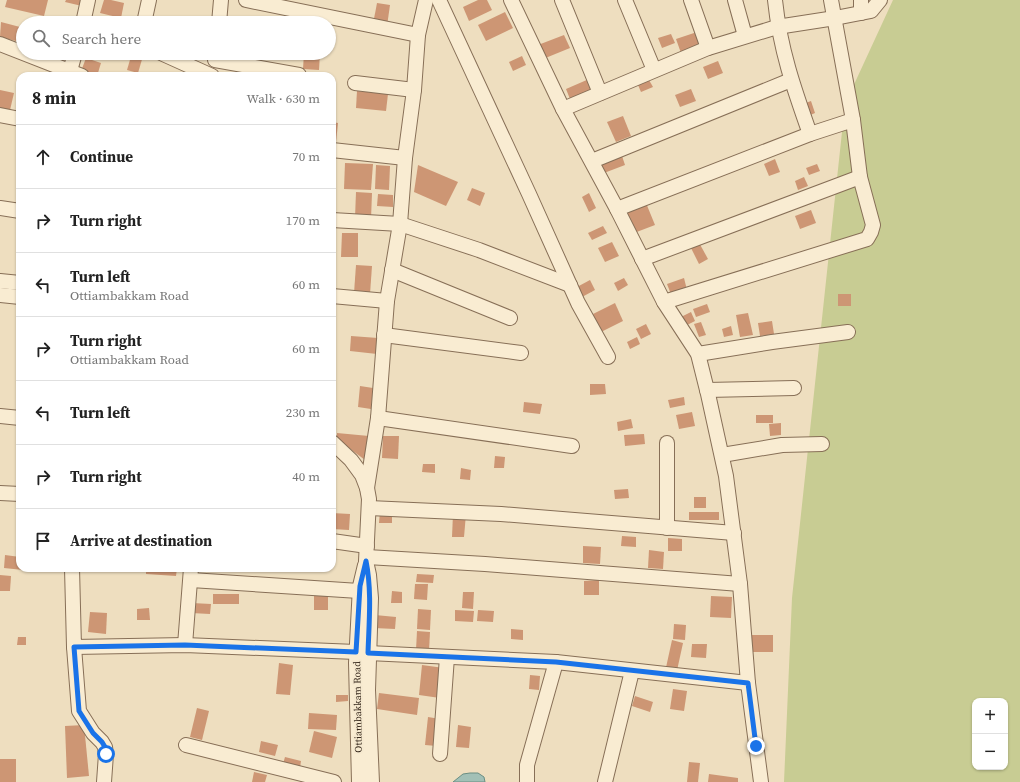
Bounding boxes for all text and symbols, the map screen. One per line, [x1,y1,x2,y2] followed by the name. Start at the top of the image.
[16,16,336,60] search box
[30,27,52,49] icon: search
[62,28,141,49] text: Search here
[32,86,76,110] text: 8 min
[247,90,320,107] text: Walk · 630 m
[32,146,54,168] icon: ahead
[70,146,133,167] text: Continue
[292,148,320,165] text: 70 m
[32,210,54,232] icon: right
[70,210,142,231] text: Turn right
[286,212,320,229] text: 170 m
[70,266,130,287] text: Turn left
[32,274,54,296] icon: left
[292,276,320,293] text: 60 m
[70,287,189,304] text: Ottiambakkam Road
[70,330,142,351] text: Turn right
[32,338,54,360] icon: right
[292,340,320,357] text: 60 m
[70,351,189,368] text: Ottiambakkam Road
[32,402,54,424] icon: left
[70,402,130,423] text: Turn left
[286,404,320,421] text: 230 m
[32,466,54,488] icon: right
[70,466,142,487] text: Turn right
[292,468,320,485] text: 40 m
[32,530,54,552] icon: arrive
[70,530,212,551] text: Arrive at destination
[350,661,365,753] street label: Ottiambakkam Road
[972,698,1008,770] map controls
[972,698,1008,734] button: +
[972,734,1008,770] button: −
[747,737,765,755] route end
[97,745,115,763] route start

